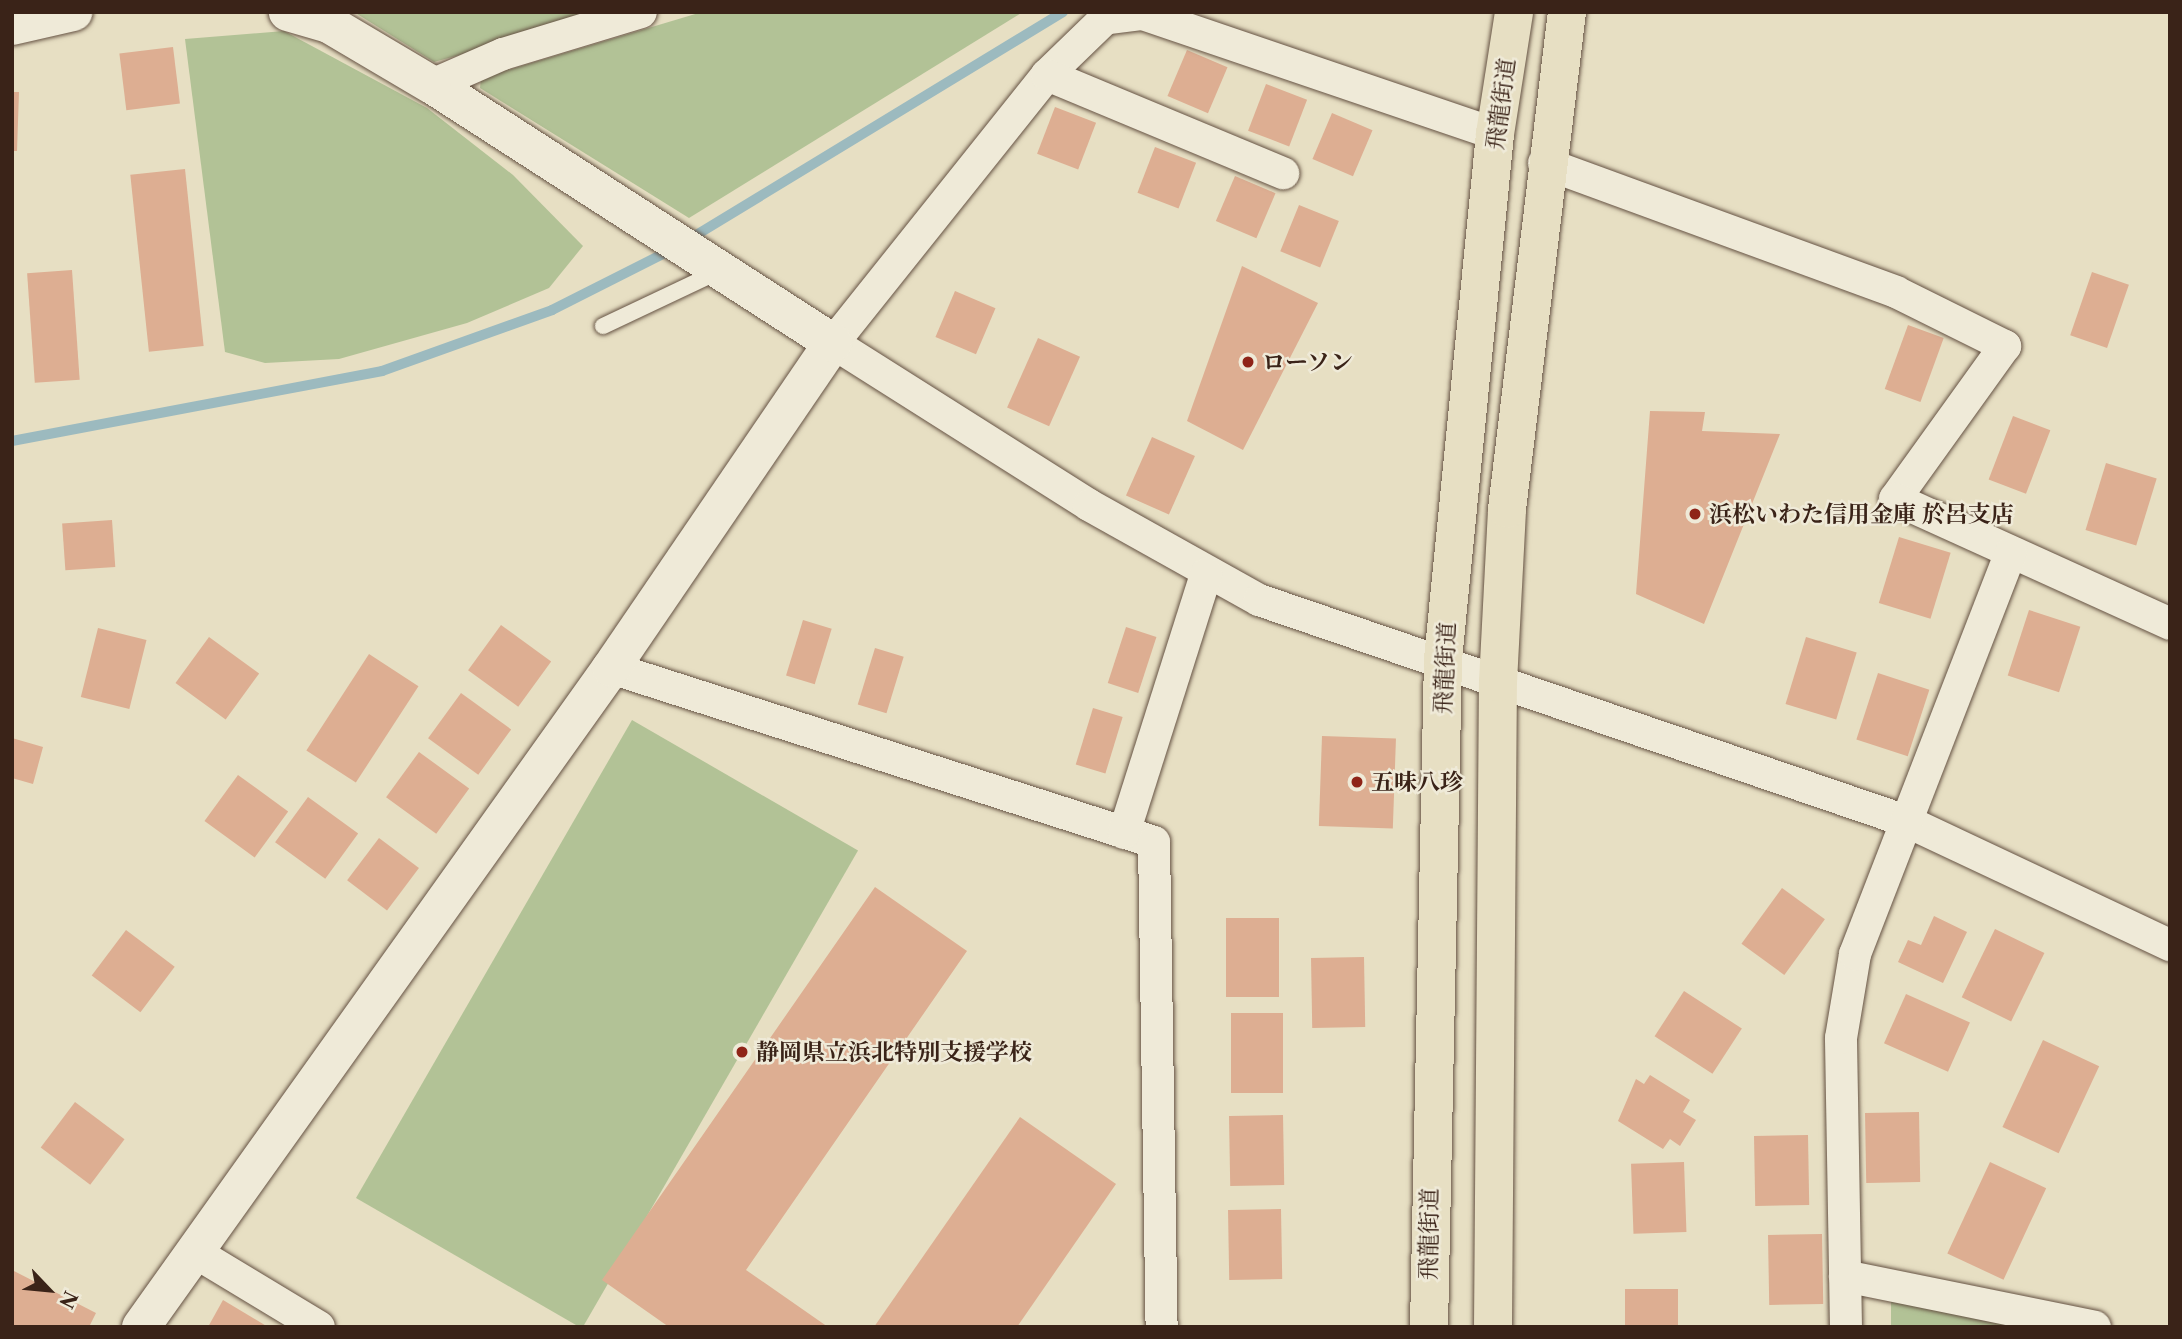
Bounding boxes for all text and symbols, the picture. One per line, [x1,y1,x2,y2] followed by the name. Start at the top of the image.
[1481,57,1521,151] street label: 飛龍街道
[1262,348,1354,376] place label: ローソン
[1240,354,1256,370] marker: ローソン
[1709,500,2014,528] place label: 浜松いわた信用金庫 於呂支店
[1687,506,1703,522] marker: 浜松いわた信用金庫 於呂支店
[1429,621,1461,715] street label: 飛龍街道
[1371,768,1463,796] place label: 五味八珍
[1349,774,1365,790] marker: 五味八珍
[756,1038,1032,1066] place label: 静岡県立浜北特別支援学校
[734,1044,750,1060] marker: 静岡県立浜北特別支援学校
[1414,1188,1444,1280] street label: 飛龍街道
[14,1255,84,1325] north arrow
[54,1287,82,1312] text: N

